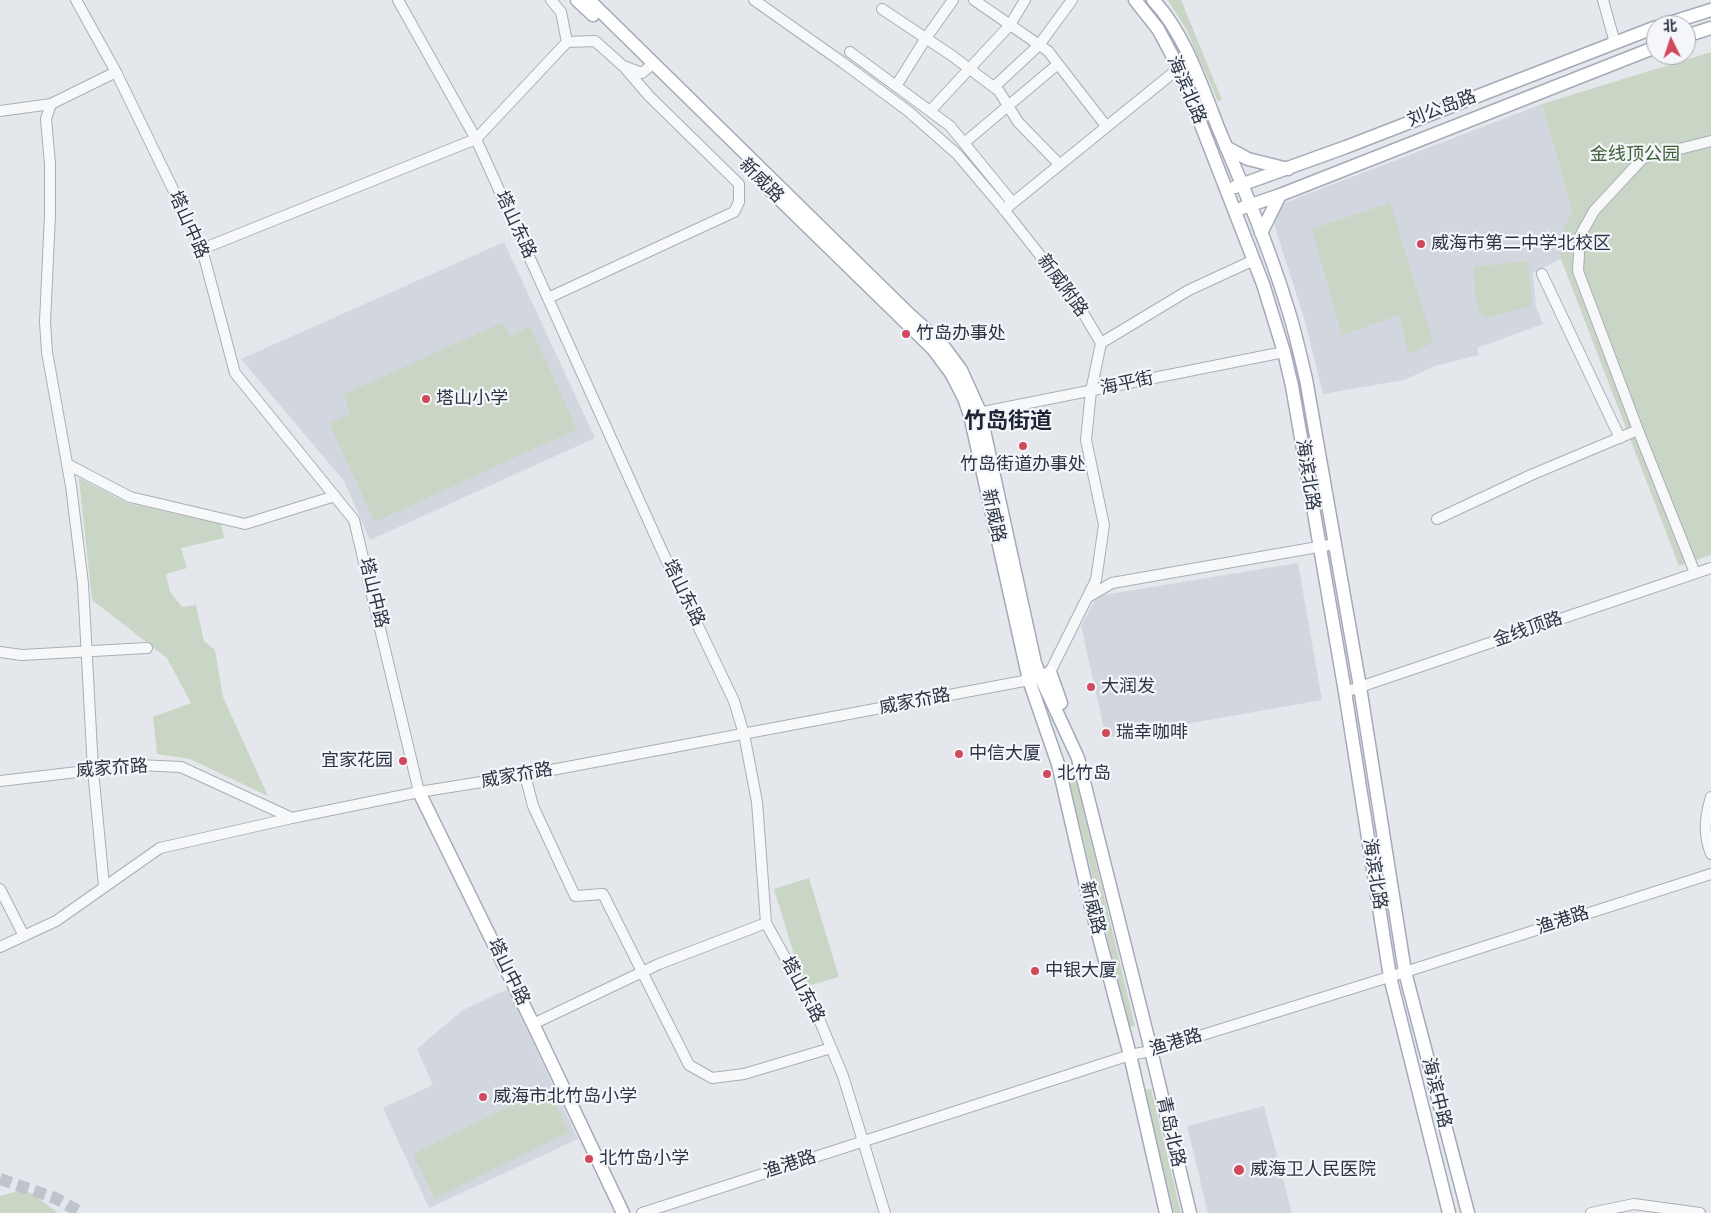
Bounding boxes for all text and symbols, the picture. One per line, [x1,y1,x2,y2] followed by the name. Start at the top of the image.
[1646,15,1696,65] north arrow
[1662,17,1678,36] text: 北
[1162,53,1210,127] street label: 海滨北路
[1405,86,1479,132] street label: 刘公岛路
[1590,144,1680,166] park label: 金线顶公园
[734,154,788,208] street label: 新威路
[163,188,213,262] street label: 塔山中路
[490,188,540,262] street label: 塔山东路
[1431,233,1611,255] place label: 威海市第二中学北校区
[1415,238,1427,250] marker: 威海市第二中学北校区
[1032,251,1092,321] street label: 新威附路
[916,323,1006,345] place label: 竹岛办事处
[900,328,912,340] marker: 竹岛办事处
[1098,368,1156,400] street label: 海平街
[436,388,508,410] place label: 塔山小学
[420,393,432,405] marker: 塔山小学
[964,409,1052,435] district label: 竹岛街道
[1291,438,1323,512] street label: 海滨北路
[1017,440,1029,452] marker: 竹岛街道办事处
[960,454,1086,476] place label: 竹岛街道办事处
[977,487,1009,545] street label: 新威路
[354,555,392,631] street label: 塔山中路
[658,556,708,630] street label: 塔山东路
[1490,608,1566,652] street label: 金线顶路
[1101,676,1155,698] place label: 大润发
[1085,681,1097,693] marker: 大润发
[878,685,952,719] street label: 威家夼路
[1116,722,1188,744] place label: 瑞幸咖啡
[1100,727,1112,739] marker: 瑞幸咖啡
[969,743,1041,765] place label: 中信大厦
[953,748,965,760] marker: 中信大厦
[321,750,393,772] place label: 宜家花园
[397,755,409,767] marker: 宜家花园
[75,756,149,782] street label: 威家夼路
[480,759,554,793] street label: 威家夼路
[1057,763,1111,785] place label: 北竹岛
[1041,768,1053,780] marker: 北竹岛
[1358,837,1390,911] street label: 海滨北路
[1075,879,1109,937] street label: 新威路
[1534,902,1592,940] street label: 渔港路
[483,935,533,1009] street label: 塔山中路
[776,953,828,1027] street label: 塔山东路
[1045,960,1117,982] place label: 中银大厦
[1029,965,1041,977] marker: 中银大厦
[1147,1025,1205,1061] street label: 渔港路
[1417,1055,1455,1131] street label: 海滨中路
[493,1086,637,1108] place label: 威海市北竹岛小学
[477,1091,489,1103] marker: 威海市北竹岛小学
[1151,1094,1189,1170] street label: 青岛北路
[761,1146,819,1184] street label: 渔港路
[599,1148,689,1170] place label: 北竹岛小学
[583,1153,595,1165] marker: 北竹岛小学
[1250,1159,1376,1181] place label: 威海卫人民医院
[1232,1163,1246,1177] marker: 威海卫人民医院

